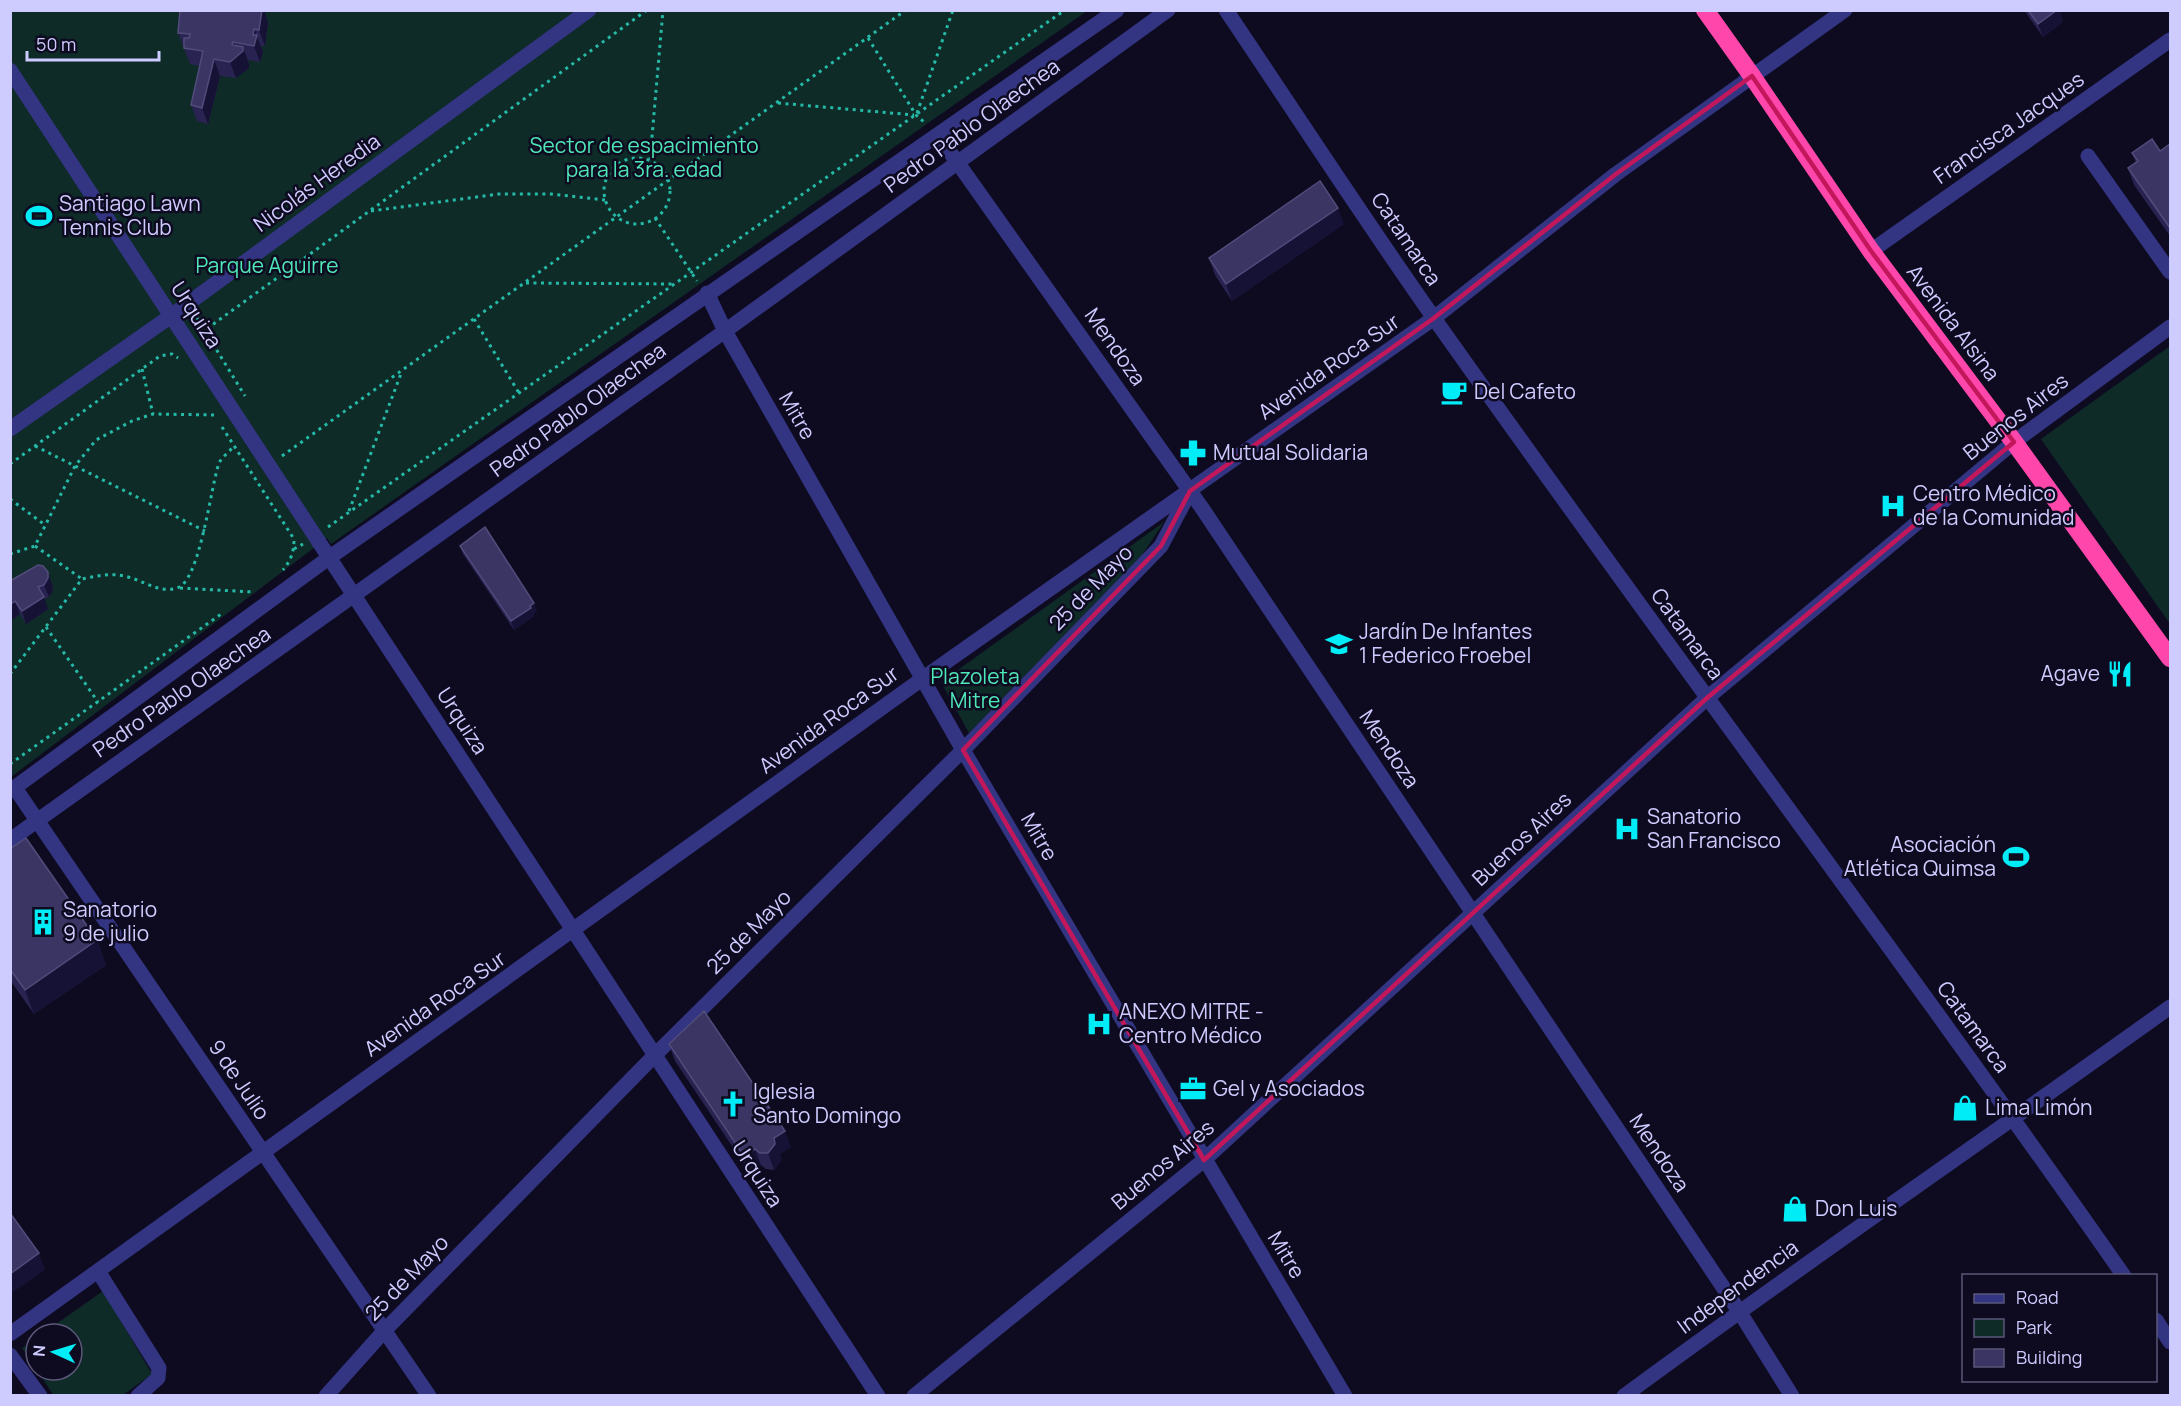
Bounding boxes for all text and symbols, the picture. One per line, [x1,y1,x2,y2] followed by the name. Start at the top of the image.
[27,24,159,62] scale bar
[36,32,76,56] text: 50 m
[878,52,1065,199] street label: Pedro Pablo Olaechea
[1928,65,2089,190] street label: Francisca Jacques
[247,127,385,238] street label: Nicolás Heredia
[529,131,759,183] park label: Sector de espacimiento para la 3ra. edad
[1365,186,1448,291] street label: Catamarca
[59,189,201,241] place label: Santiago Lawn Tennis Club
[24,201,54,231] sports icon: Santiago Lawn Tennis Club
[195,251,339,279] park label: Parque Aguirre
[1901,259,2007,386] street label: Avenida Alsina
[165,276,229,353] street label: Urquiza
[1079,302,1153,391] street label: Mendoza
[1252,307,1405,425] street label: Avenida Roca Sur
[484,336,671,483] street label: Pedro Pablo Olaechea
[1957,366,2074,466] street label: Buenos Aires
[1439,377,1469,407] cafe icon: Del Cafeto
[1474,377,1576,405] place label: Del Cafeto
[773,387,823,444] street label: Mitre
[1178,438,1208,468] pharmacy icon: Mutual Solidaria
[1213,438,1368,466] place label: Mutual Solidaria
[1913,479,2074,531] place label: Centro Médico de la Comunidad
[1878,491,1908,521] hospital icon: Centro Médico de la Comunidad
[1042,538,1138,636] street label: 25 de Mayo
[1645,582,1731,685] street label: Catamarca
[1359,617,1532,669] place label: Jardín De Infantes 1 Federico Froebel
[87,619,276,763] street label: Pedro Pablo Olaechea
[1324,629,1354,659] school or university icon: Jardín De Infantes 1 Federico Froebel
[753,659,904,779] street label: Avenida Roca Sur
[2040,659,2100,687] place label: Agave
[2105,659,2135,689] restaurant icon: Agave
[930,662,1020,714] park label: Plazoleta Mitre
[431,682,495,759] street label: Urquiza
[1353,704,1426,793] street label: Mendoza
[1466,785,1577,892] street label: Buenos Aires
[1647,802,1781,854] place label: Sanatorio San Francisco
[1015,808,1065,865] street label: Mitre
[1612,814,1642,844] hospital icon: Sanatorio San Francisco
[1844,830,1996,882] place label: Asociación Atlética Quimsa
[2001,842,2031,872] sports icon: Asociación Atlética Quimsa
[700,883,797,980] street label: 25 de Mayo
[63,895,157,947] place label: Sanatorio 9 de julio
[28,907,58,937] building icon: Sanatorio 9 de julio
[358,944,511,1062] street label: Avenida Roca Sur
[1931,975,2017,1078] street label: Catamarca
[1119,997,1263,1049] place label: ANEXO MITRE - Centro Médico
[1084,1009,1114,1039] hospital icon: ANEXO MITRE - Centro Médico
[203,1034,277,1125] street label: 9 de Julio
[1178,1074,1208,1104] office icon: Gel y Asociados
[1213,1074,1365,1102] place label: Gel y Asociados
[753,1077,901,1129] place label: Iglesia Santo Domingo
[718,1089,748,1119] church icon: Iglesia Santo Domingo
[1950,1093,1980,1123] shop icon: Lima Limón
[1985,1093,2093,1121] place label: Lima Limón
[1623,1108,1696,1197] street label: Mendoza
[1105,1113,1220,1215] street label: Buenos Aires
[726,1135,790,1212] street label: Urquiza
[1780,1194,1810,1224] shop icon: Don Luis
[1815,1194,1897,1222] place label: Don Luis
[1262,1226,1312,1283] street label: Mitre
[358,1228,454,1326] street label: 25 de Mayo
[1671,1233,1804,1340] street label: Independencia
[1962,1274,2157,1382] legend
[2016,1285,2059,1309] text: Road
[2016,1315,2053,1339] text: Park
[24,1322,84,1382] north arrow
[28,1344,50,1357] text: N
[2016,1345,2082,1369] text: Building

